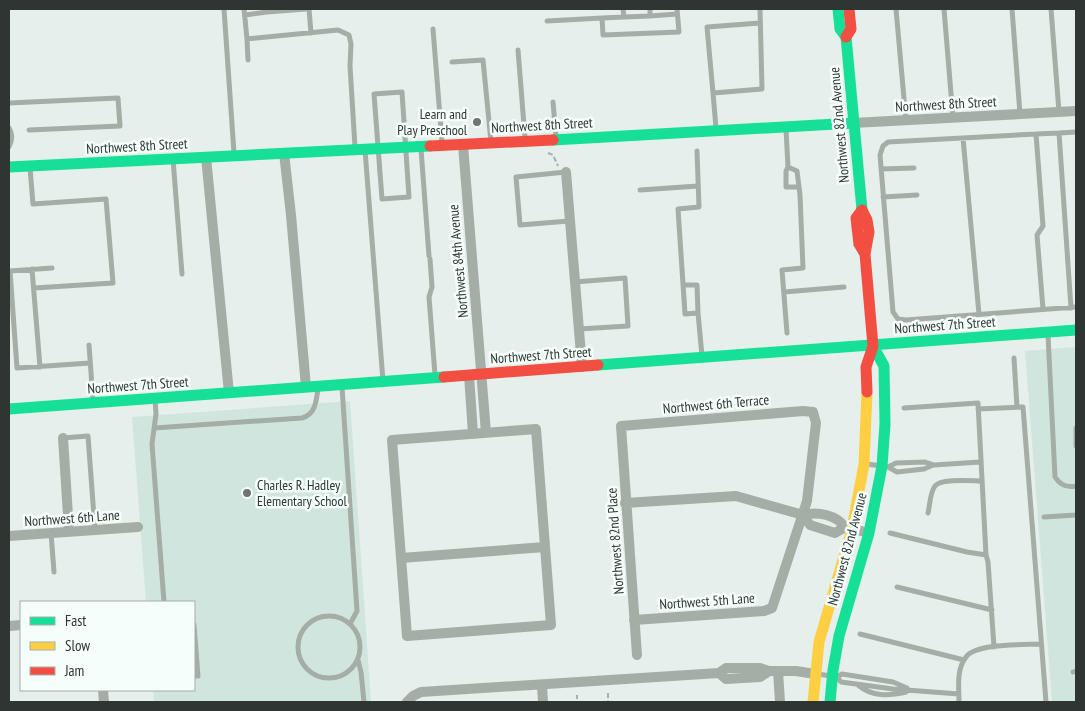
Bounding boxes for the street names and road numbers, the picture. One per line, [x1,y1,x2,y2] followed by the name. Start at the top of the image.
[825,66,853,184] street label: Northwest 82nd Avenue
[895,92,997,116] street label: Northwest 8th Street
[491,113,593,137] street label: Northwest 8th Street
[86,134,188,158] street label: Northwest 8th Street
[444,203,472,318] street label: Northwest 84th Avenue
[894,312,996,338] street label: Northwest 7th Street
[490,342,592,368] street label: Northwest 7th Street
[87,372,189,398] street label: Northwest 7th Street
[662,390,770,418] street label: Northwest 6th Terrace
[602,487,628,595] street label: Northwest 82nd Place
[823,490,871,607] street label: Northwest 82nd Avenue
[24,506,121,530] street label: Northwest 6th Lane
[659,589,756,613] street label: Northwest 5th Lane

